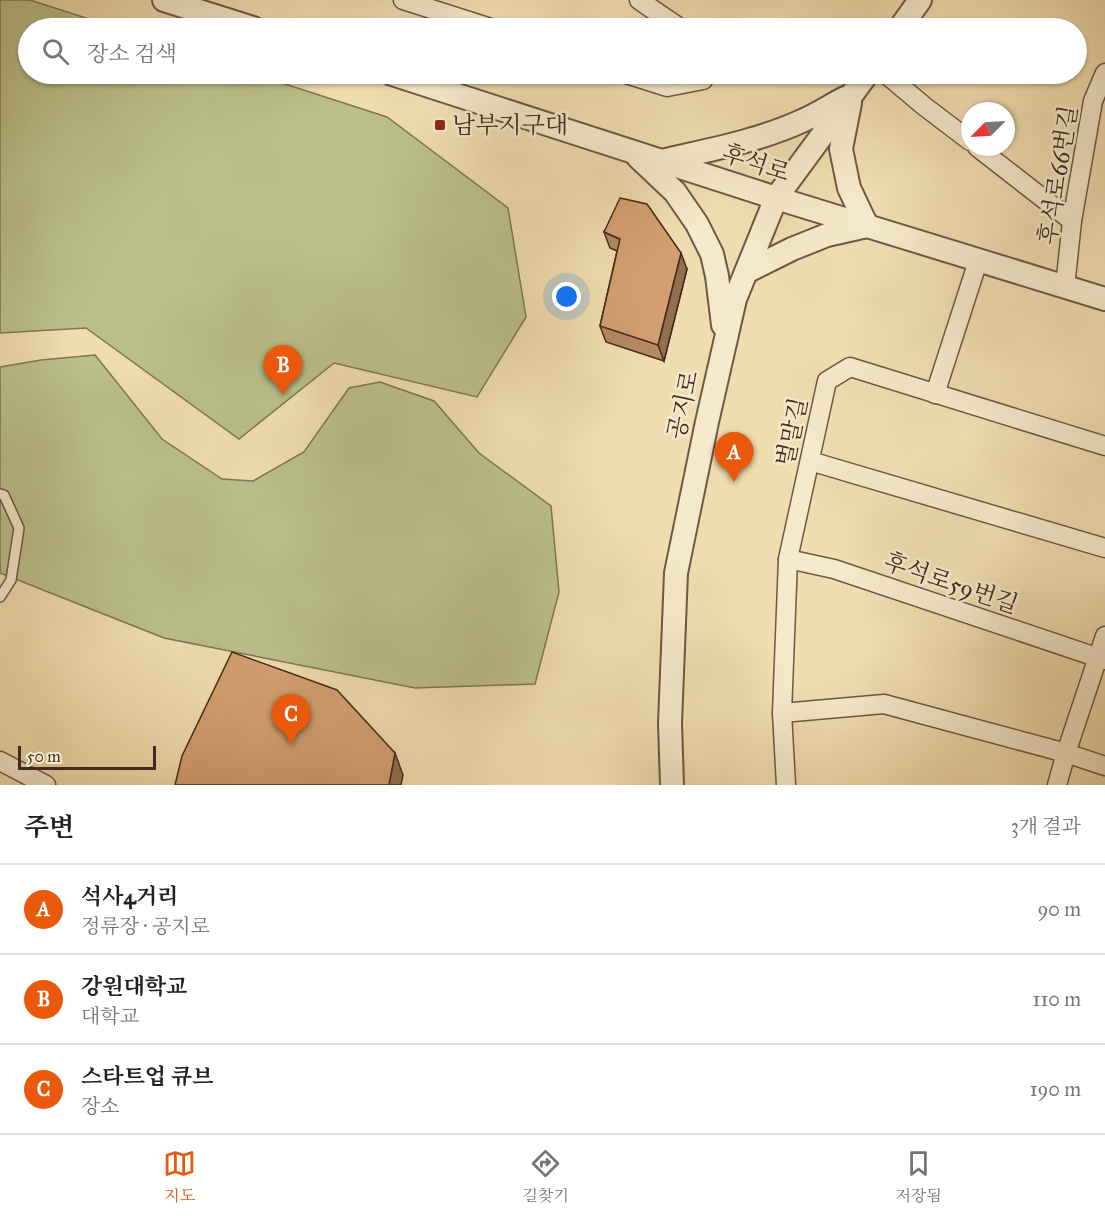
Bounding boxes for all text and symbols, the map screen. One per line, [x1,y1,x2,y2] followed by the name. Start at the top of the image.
[18,18,1087,84] search box
[39,35,72,68] icon: search
[87,40,177,67] text: 장소 검색
[961,102,1015,156] north arrow
[1032,103,1084,247] street label: 후석로66번길
[452,110,568,140] place label: 남부지구대
[433,118,447,132] marker: 남부지구대
[718,138,794,188] street label: 후석로
[552,282,581,311] your location
[264,346,302,395] pin: B
[661,368,705,442] street label: 공지로
[770,395,814,469] street label: 벌말길
[714,432,754,482] pin: A
[880,546,1022,620] street label: 후석로59번길
[272,694,310,744] pin: C
[18,743,156,770] scale bar
[27,747,61,766] text: 50 m
[24,811,74,843] text: 주변
[1011,814,1081,838] text: 3개 결과
[81,883,178,910] text: 석사4거리
[37,897,50,921] text: A
[1038,897,1081,921] text: 90 m
[81,914,210,938] text: 정류장 · 공지로
[81,973,187,1000] text: 강원대학교
[37,987,50,1011] text: B
[1033,987,1081,1011] text: 110 m
[81,1004,139,1028] text: 대학교
[81,1063,213,1090] text: 스타트업 큐브
[37,1077,50,1101] text: C
[1030,1077,1081,1101] text: 190 m
[81,1094,120,1118] text: 장소
[163,1147,196,1206] tab: 지도
[523,1147,569,1206] tab: 길찾기
[895,1147,942,1206] tab: 저장됨

